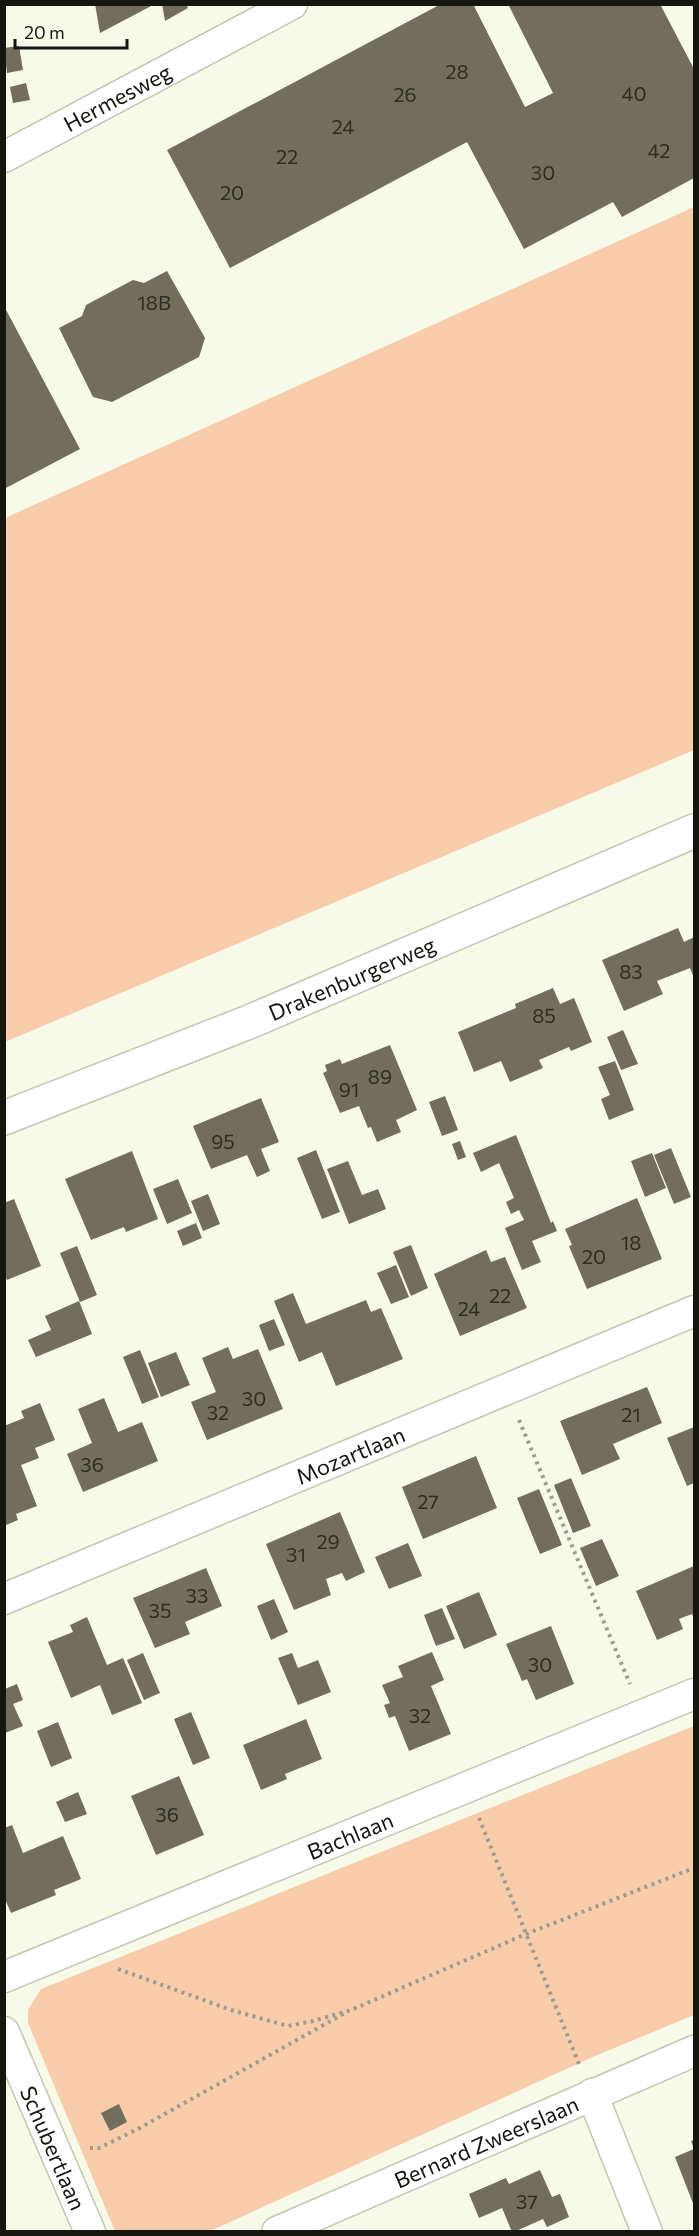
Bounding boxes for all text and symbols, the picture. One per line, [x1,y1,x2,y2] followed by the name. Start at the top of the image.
[15,12,128,50] scale bar
[24,21,65,43] text: 20 m
[58,57,176,137] street label: Hermesweg
[445,59,469,83] house number: 28
[621,81,647,105] house number: 40
[393,82,417,106] house number: 26
[332,114,354,138] house number: 24
[648,138,670,162] house number: 42
[276,144,298,168] house number: 22
[531,160,555,184] house number: 30
[220,180,244,204] house number: 20
[137,290,171,314] house number: 18B
[264,930,439,1026] street label: Drakenburgerweg
[619,959,643,983] house number: 83
[532,1003,556,1027] house number: 85
[368,1064,392,1088] house number: 89
[339,1077,359,1101] house number: 91
[211,1129,235,1153] house number: 95
[621,1230,641,1254] house number: 18
[582,1244,606,1268] house number: 20
[489,1283,511,1307] house number: 22
[458,1296,480,1320] house number: 24
[242,1386,266,1410] house number: 30
[207,1400,229,1424] house number: 32
[621,1402,641,1426] house number: 21
[291,1420,409,1489] street label: Mozartlaan
[80,1452,104,1476] house number: 36
[417,1489,439,1513] house number: 27
[316,1529,340,1553] house number: 29
[286,1542,306,1566] house number: 31
[186,1583,208,1607] house number: 33
[149,1598,171,1622] house number: 35
[528,1652,552,1676] house number: 30
[409,1703,431,1727] house number: 32
[155,1802,179,1826] house number: 36
[303,1805,397,1865] street label: Bachlaan
[15,2082,92,2214] street label: Schubertlaan
[390,2089,582,2193] street label: Bernard Zweerslaan
[516,2189,538,2213] house number: 37

